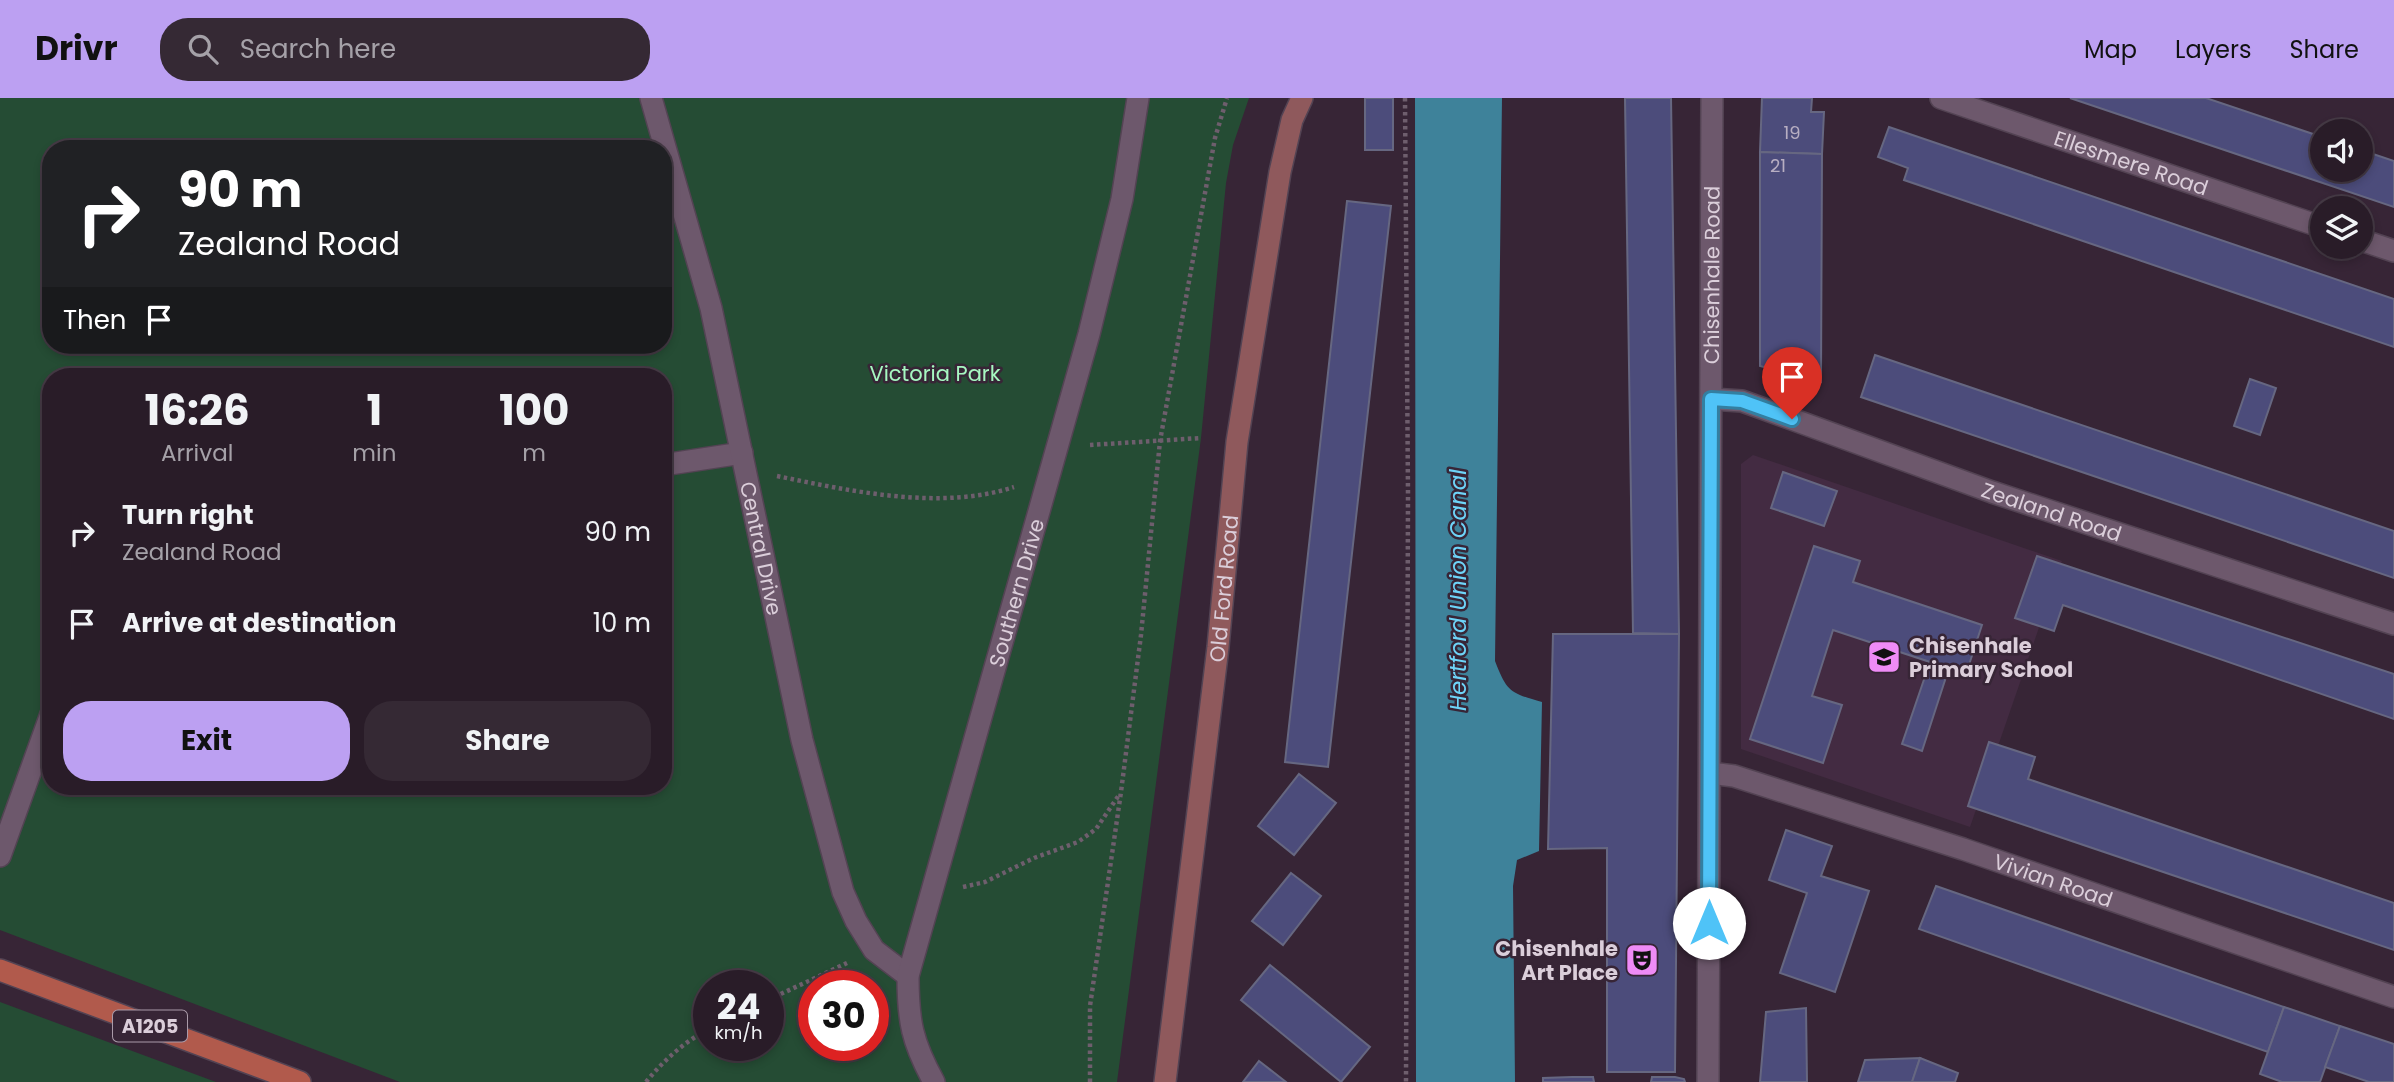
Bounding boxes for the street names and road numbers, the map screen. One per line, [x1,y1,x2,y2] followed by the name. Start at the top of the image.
[2051,123,2212,202] street label: Ellesmere Road
[1696,186,1726,364] street label: Chisenhale Road
[1978,475,2126,548] street label: Zealand Road
[733,479,790,618] street label: Central Drive
[1202,514,1245,664] street label: Old Ford Road
[981,515,1051,670] street label: Southern Drive
[1990,846,2117,914] street label: Vivian Road
[113,1010,187,1042] road number: A1205

